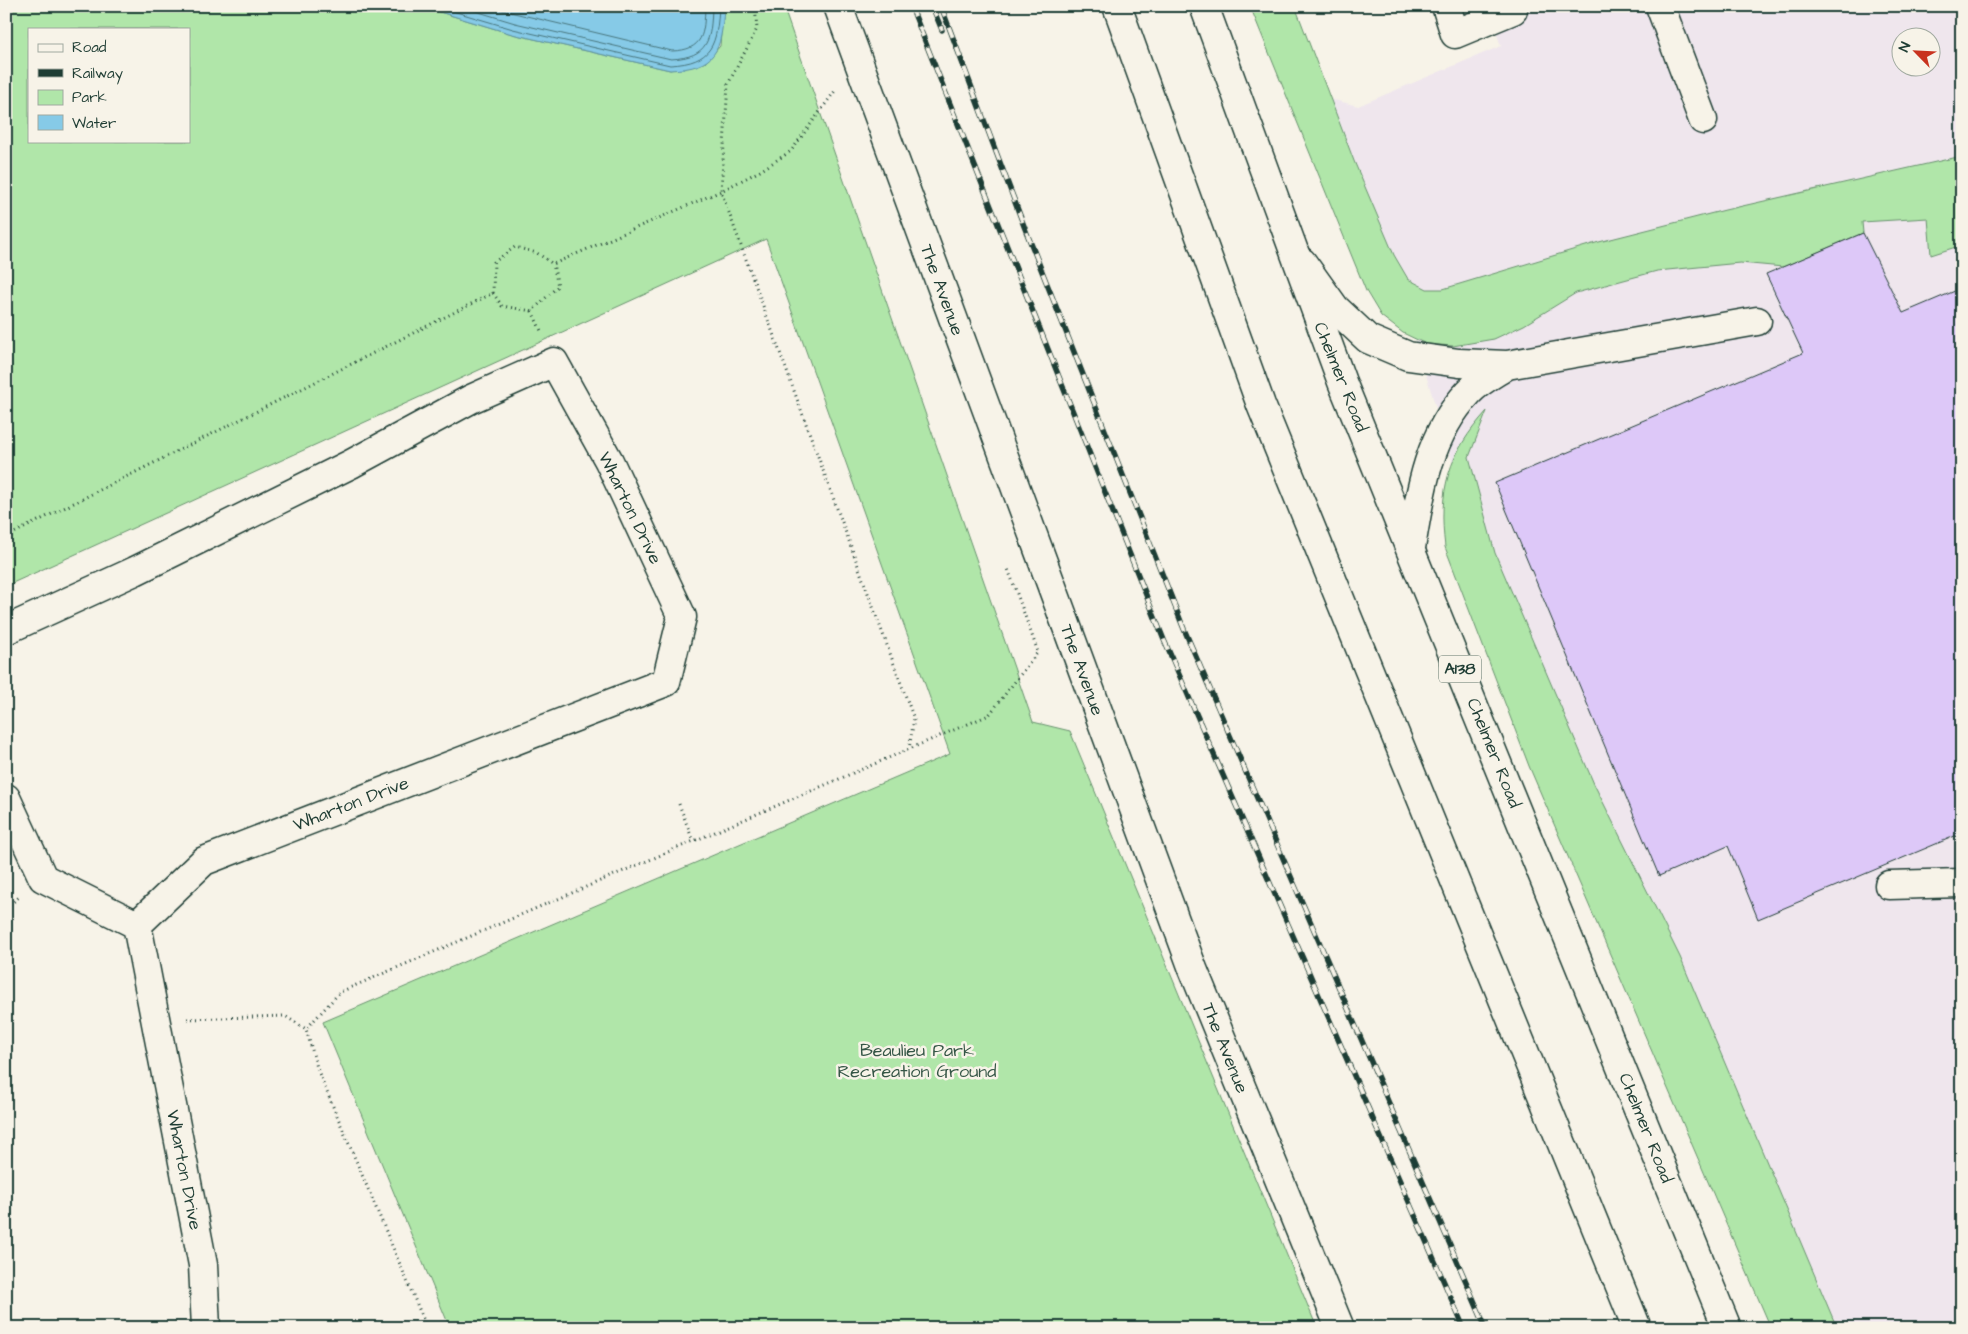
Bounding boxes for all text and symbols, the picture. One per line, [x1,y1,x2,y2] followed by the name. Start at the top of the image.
[28,28,190,142] legend
[1890,28,1940,78] north arrow
[72,37,107,58] text: Road
[1894,39,1916,55] text: N
[72,63,123,85] text: Railway
[72,87,107,108] text: Park
[72,113,116,134] text: Water
[914,241,970,339] street label: The Avenue
[1308,318,1374,436] street label: Chelmer Road
[592,448,668,569] street label: Wharton Drive
[1054,621,1110,719] street label: The Avenue
[1439,656,1481,682] road number: A138
[1461,694,1527,812] street label: Chelmer Road
[290,770,413,838] street label: Wharton Drive
[1196,999,1255,1097] street label: The Avenue
[837,1038,997,1084] park label: Beaulieu Park Recreation Ground
[1613,1069,1679,1187] street label: Chelmer Road
[160,1108,208,1232] street label: Wharton Drive

